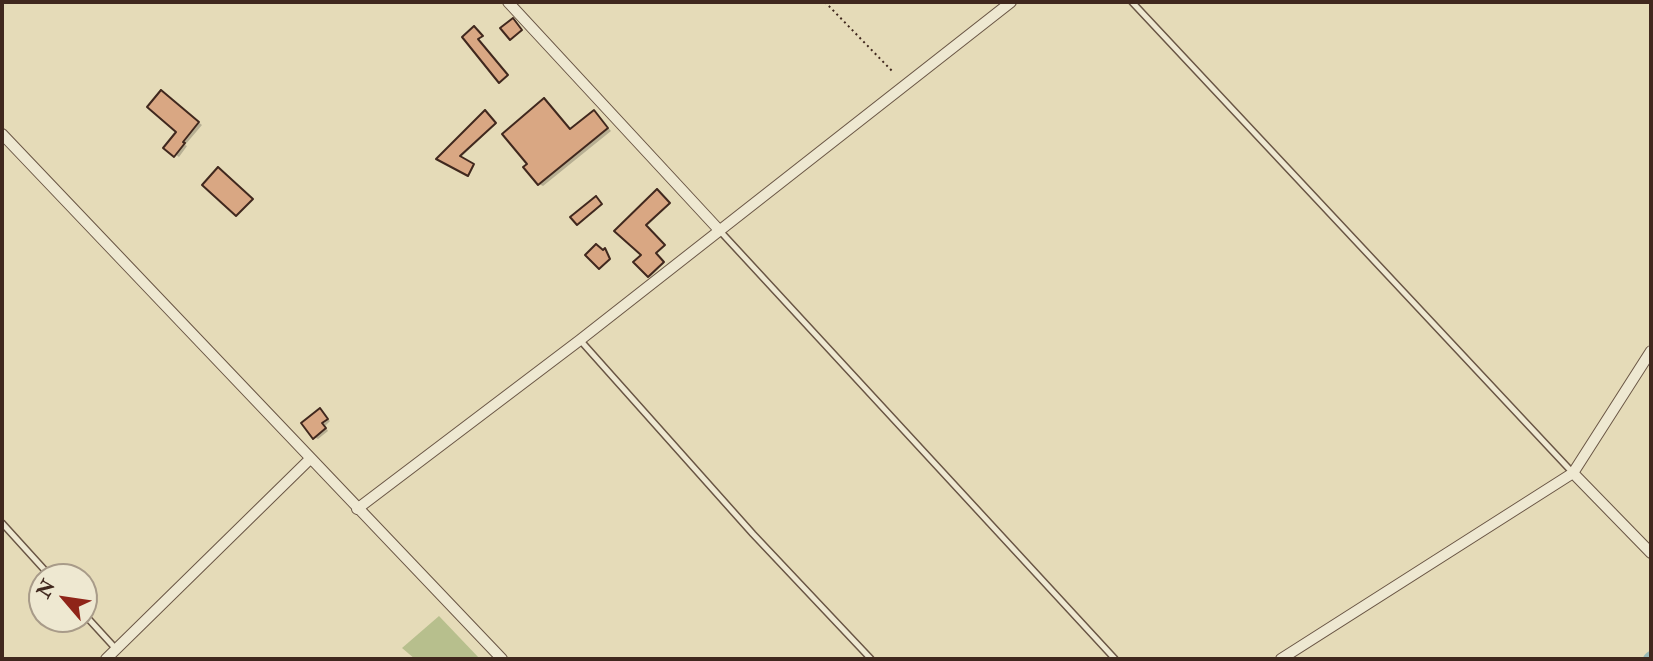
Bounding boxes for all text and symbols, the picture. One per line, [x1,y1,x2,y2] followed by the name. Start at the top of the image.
[28,563,98,633] north arrow
[32,576,61,602] text: N

